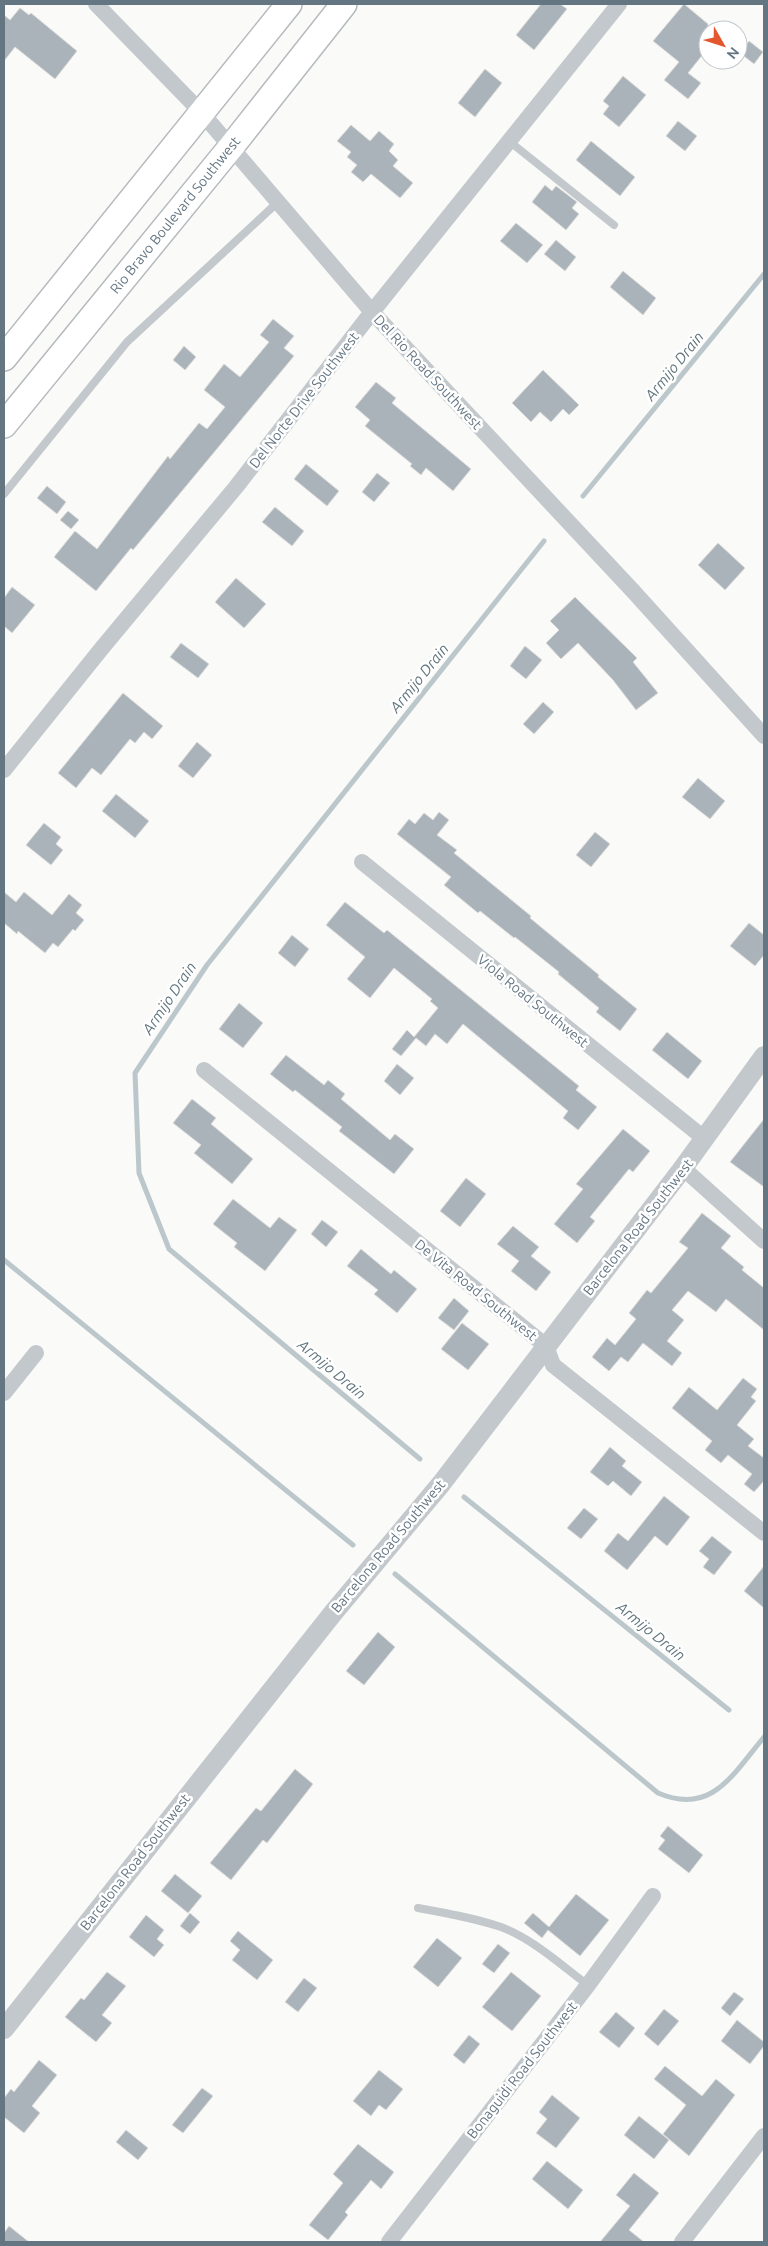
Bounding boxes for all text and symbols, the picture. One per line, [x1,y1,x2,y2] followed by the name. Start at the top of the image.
[698,20,748,70] north arrow
[724,44,743,62] text: N
[107,133,244,297] street label: Rio Bravo Boulevard Southwest
[371,311,486,433] street label: Del Rio Road Southwest
[641,328,707,405] water label: Armijo Drain
[246,329,362,471] street label: Del Norte Drive Southwest
[386,640,452,717] water label: Armijo Drain
[474,951,592,1051] street label: Viola Road Southwest
[138,959,199,1038] water label: Armijo Drain
[580,1155,696,1298] street label: Barcelona Road Southwest
[412,1236,541,1344] street label: De Vita Road Southwest
[294,1335,369,1402] water label: Armijo Drain
[328,1476,449,1616] street label: Barcelona Road Southwest
[612,1598,689,1664] water label: Armijo Drain
[77,1790,193,1933] street label: Barcelona Road Southwest
[464,1998,581,2142] street label: Bonaguidi Road Southwest

